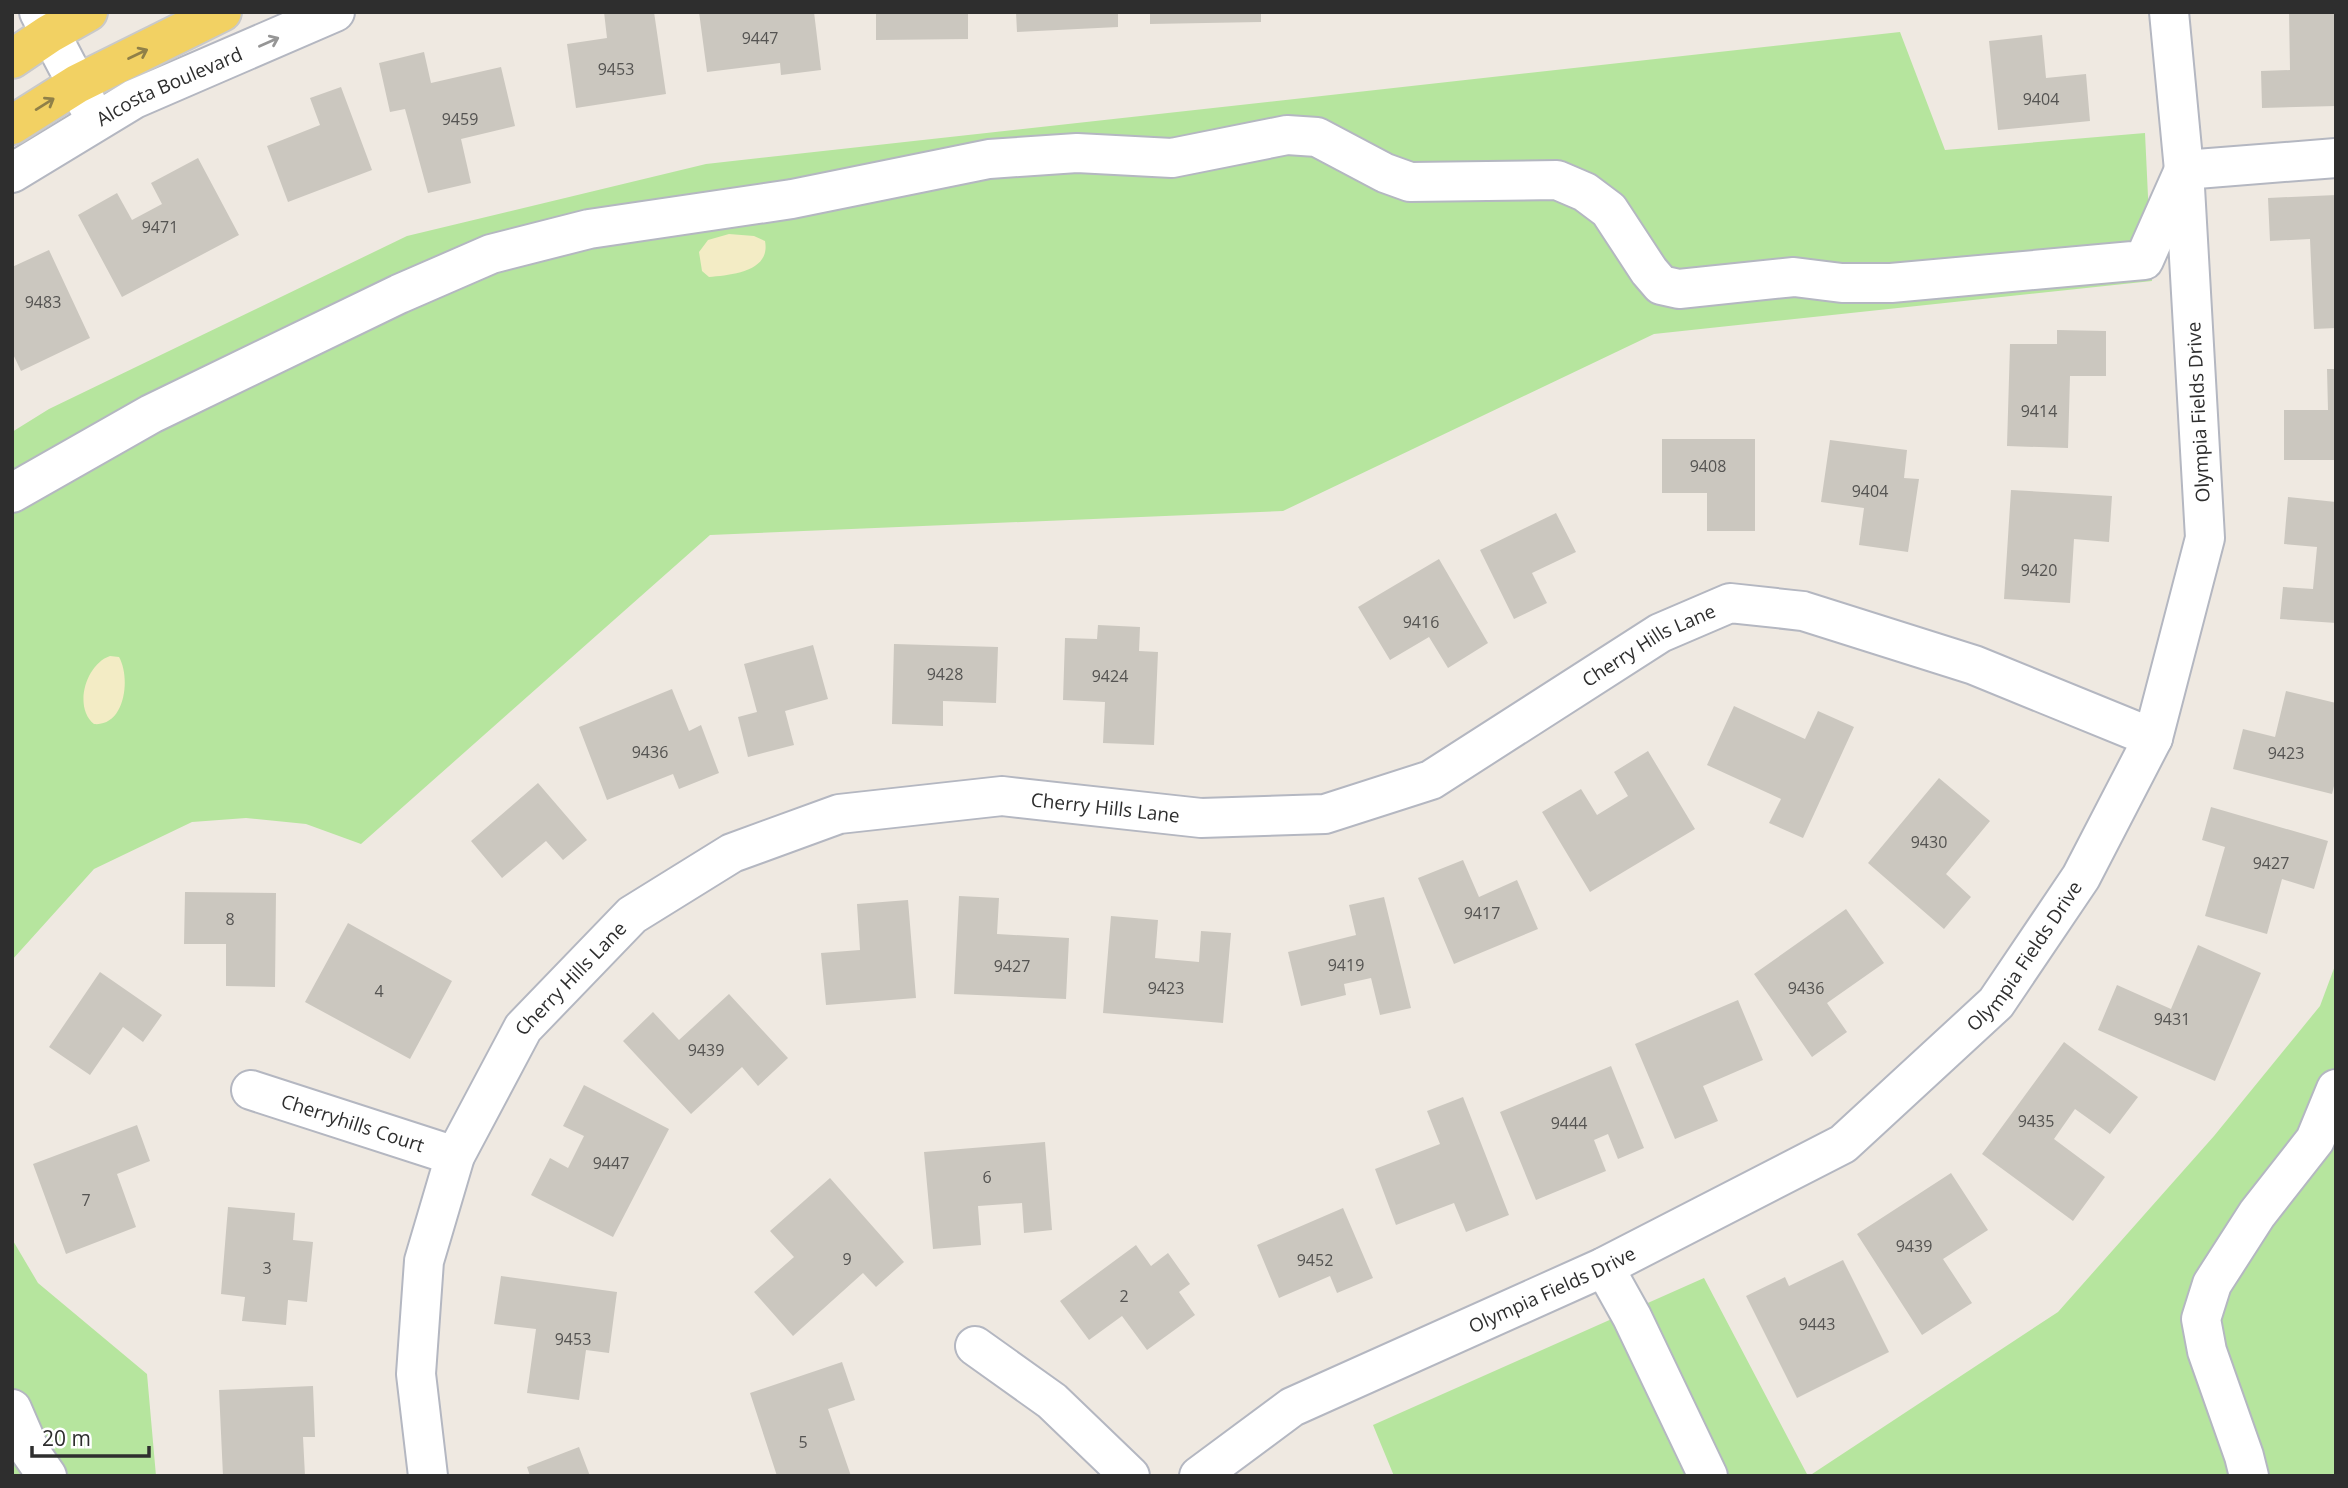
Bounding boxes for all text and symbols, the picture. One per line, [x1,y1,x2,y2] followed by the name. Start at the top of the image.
[742,27,778,49] house number: 9447
[258,35,279,48] one-way arrow
[91,41,246,132] street label: Alcosta Boulevard
[127,46,148,60] one-way arrow
[598,58,634,80] house number: 9453
[2023,88,2059,110] house number: 9404
[34,97,54,111] one-way arrow
[442,108,478,130] house number: 9459
[142,216,178,238] house number: 9471
[25,291,61,313] house number: 9483
[2180,321,2216,503] street label: Olympia Fields Drive
[2021,400,2057,422] house number: 9414
[1690,455,1726,477] house number: 9408
[1852,480,1888,502] house number: 9404
[2021,559,2057,581] house number: 9420
[1577,598,1719,693] street label: Cherry Hills Lane
[1403,611,1439,633] house number: 9416
[927,663,963,685] house number: 9428
[1092,665,1128,687] house number: 9424
[632,741,668,763] house number: 9436
[2268,742,2304,764] house number: 9423
[1030,786,1181,829] street label: Cherry Hills Lane
[1911,831,1947,853] house number: 9430
[2253,852,2289,874] house number: 9427
[1961,876,2088,1037] street label: Olympia Fields Drive
[1464,902,1500,924] house number: 9417
[225,908,235,930] house number: 8
[509,916,632,1040] street label: Cherry Hills Lane
[1328,954,1364,976] house number: 9419
[994,955,1030,977] house number: 9427
[1148,977,1184,999] house number: 9423
[1788,977,1824,999] house number: 9436
[374,980,384,1002] house number: 4
[2154,1008,2190,1030] house number: 9431
[688,1039,724,1061] house number: 9439
[278,1088,428,1158] street label: Cherryhills Court
[2018,1110,2054,1132] house number: 9435
[1551,1112,1587,1134] house number: 9444
[593,1152,629,1174] house number: 9447
[982,1166,992,1188] house number: 6
[81,1189,91,1211] house number: 7
[1896,1235,1932,1257] house number: 9439
[1464,1240,1640,1339] street label: Olympia Fields Drive
[842,1248,852,1270] house number: 9
[1297,1249,1333,1271] house number: 9452
[262,1257,272,1279] house number: 3
[1119,1285,1129,1307] house number: 2
[1799,1313,1835,1335] house number: 9443
[555,1328,591,1350] house number: 9453
[32,1414,149,1458] scale bar
[42,1424,91,1452] text: 20 m
[798,1431,808,1453] house number: 5

